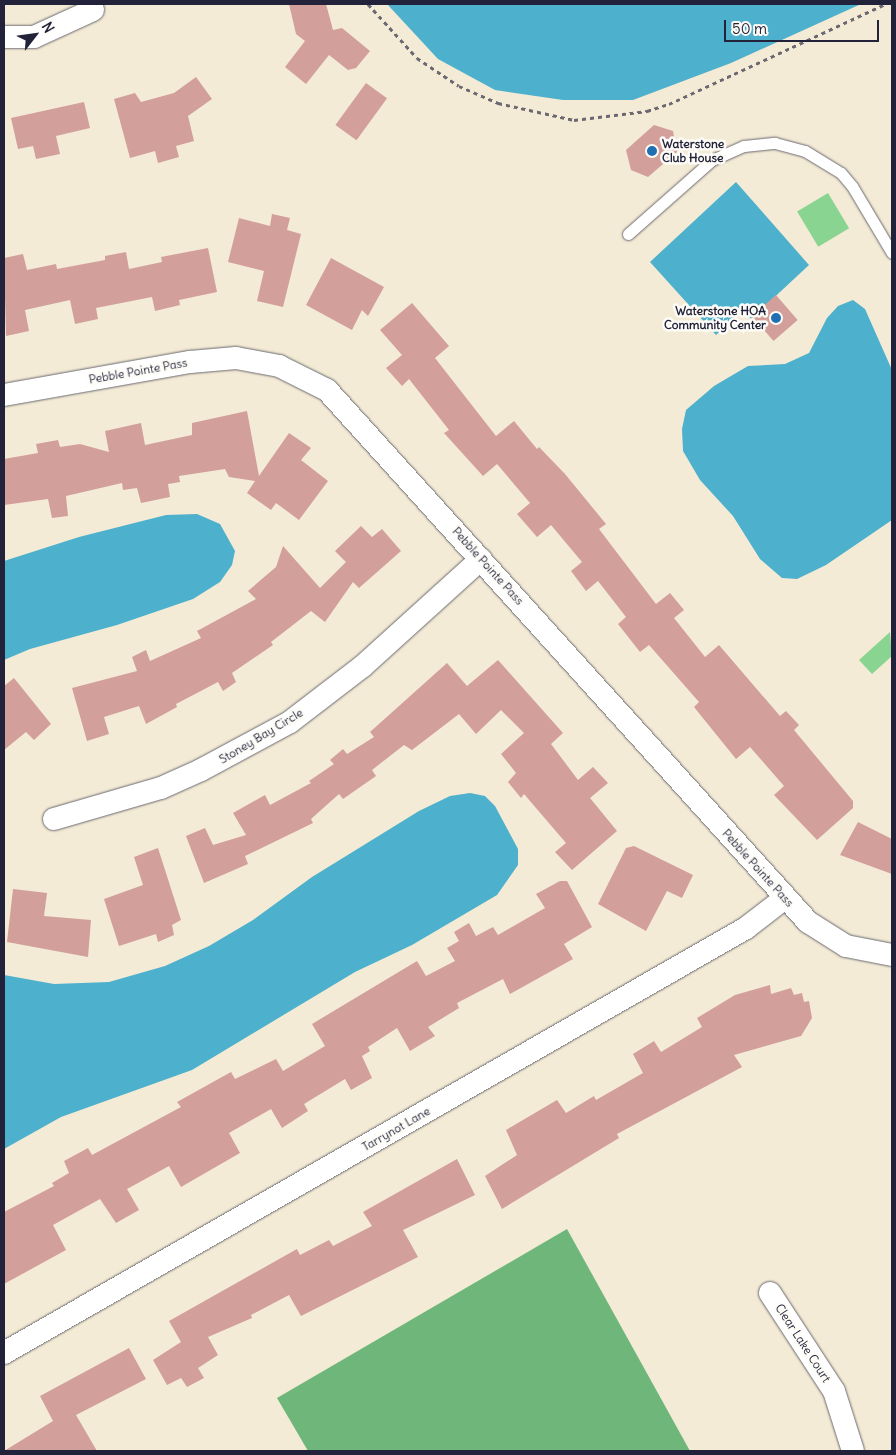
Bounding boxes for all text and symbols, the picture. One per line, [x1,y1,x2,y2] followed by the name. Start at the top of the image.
[10,10,60,60] north arrow
[726,10,881,42] scale bar
[38,19,58,36] text: N
[732,19,767,38] text: 50 m
[662,137,724,165] place label: Waterstone Club House
[646,145,658,157] marker: Waterstone Club House
[664,304,766,332] place label: Waterstone HOA Community Center
[770,312,782,324] marker: Waterstone HOA Community Center
[88,355,188,387] street label: Pebble Pointe Pass
[449,524,527,608] street label: Pebble Pointe Pass
[216,705,306,767] street label: Stoney Bay Circle
[719,826,797,910] street label: Pebble Pointe Pass
[359,1104,433,1154] street label: Tarrynot Lane
[772,1301,834,1385] street label: Clear Lake Court

